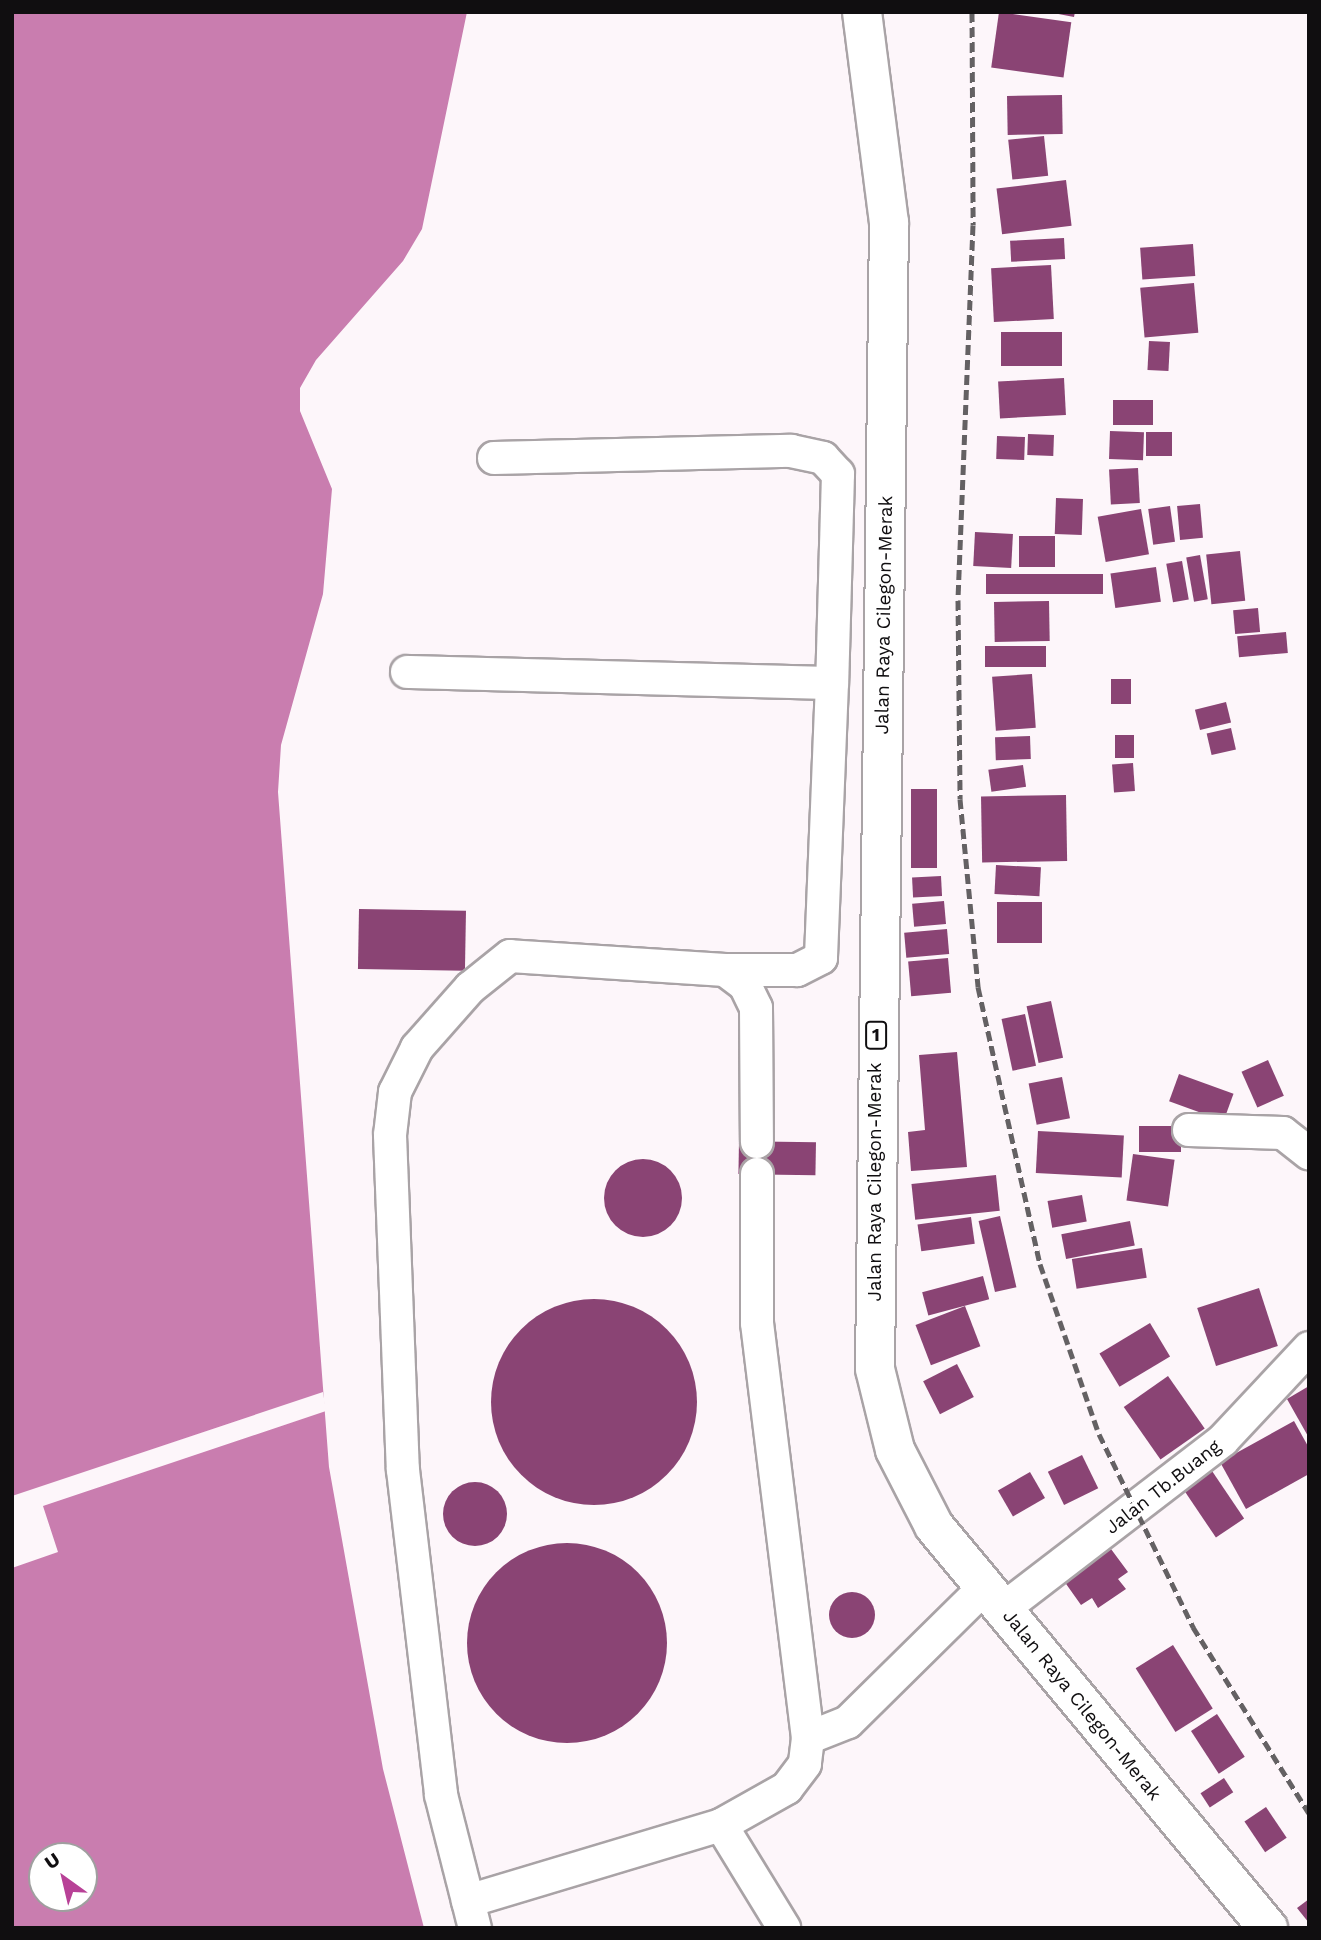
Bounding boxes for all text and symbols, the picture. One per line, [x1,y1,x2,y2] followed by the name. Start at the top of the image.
[871,495,897,735] street label: Jalan Raya Cilegon-Merak
[864,1020,888,1050] road number: 1
[864,1062,886,1302] street label: Jalan Raya Cilegon-Merak
[1101,1435,1225,1539] street label: Jalan Tb.Buang
[998,1605,1166,1805] street label: Jalan Raya Cilegon-Merak
[28,1842,98,1912] north arrow
[40,1848,64,1874] text: U

